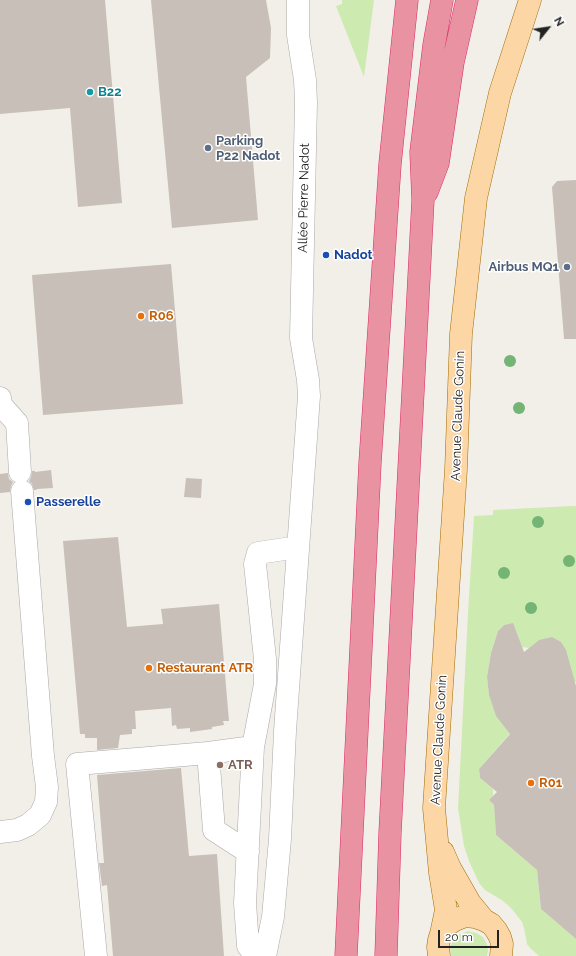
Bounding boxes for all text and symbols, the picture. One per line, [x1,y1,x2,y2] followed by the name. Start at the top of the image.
[528,8,568,48] north arrow
[551,15,567,29] text: N
[98,84,122,100] place label: B22
[85,87,95,97] marker: B22
[216,133,280,164] place label: Parking P22 Nadot
[203,143,213,153] marker: Parking P22 Nadot
[295,143,313,253] street label: Allée Pierre Nadot
[334,247,372,263] place label: Nadot
[321,250,331,260] marker: Nadot
[489,259,559,275] place label: Airbus MQ1
[562,262,572,272] marker: Airbus MQ1
[149,308,174,324] place label: R06
[136,311,146,321] marker: R06
[448,351,468,481] street label: Avenue Claude Gonin
[36,494,101,510] place label: Passerelle
[23,497,33,507] marker: Passerelle
[157,660,253,676] place label: Restaurant ATR
[144,663,154,673] marker: Restaurant ATR
[428,675,450,805] street label: Avenue Claude Gonin
[228,757,253,773] place label: ATR
[215,760,225,770] marker: ATR
[539,775,562,791] place label: R01
[526,778,536,788] marker: R01
[440,922,501,948] scale bar
[445,930,473,944] text: 20 m

